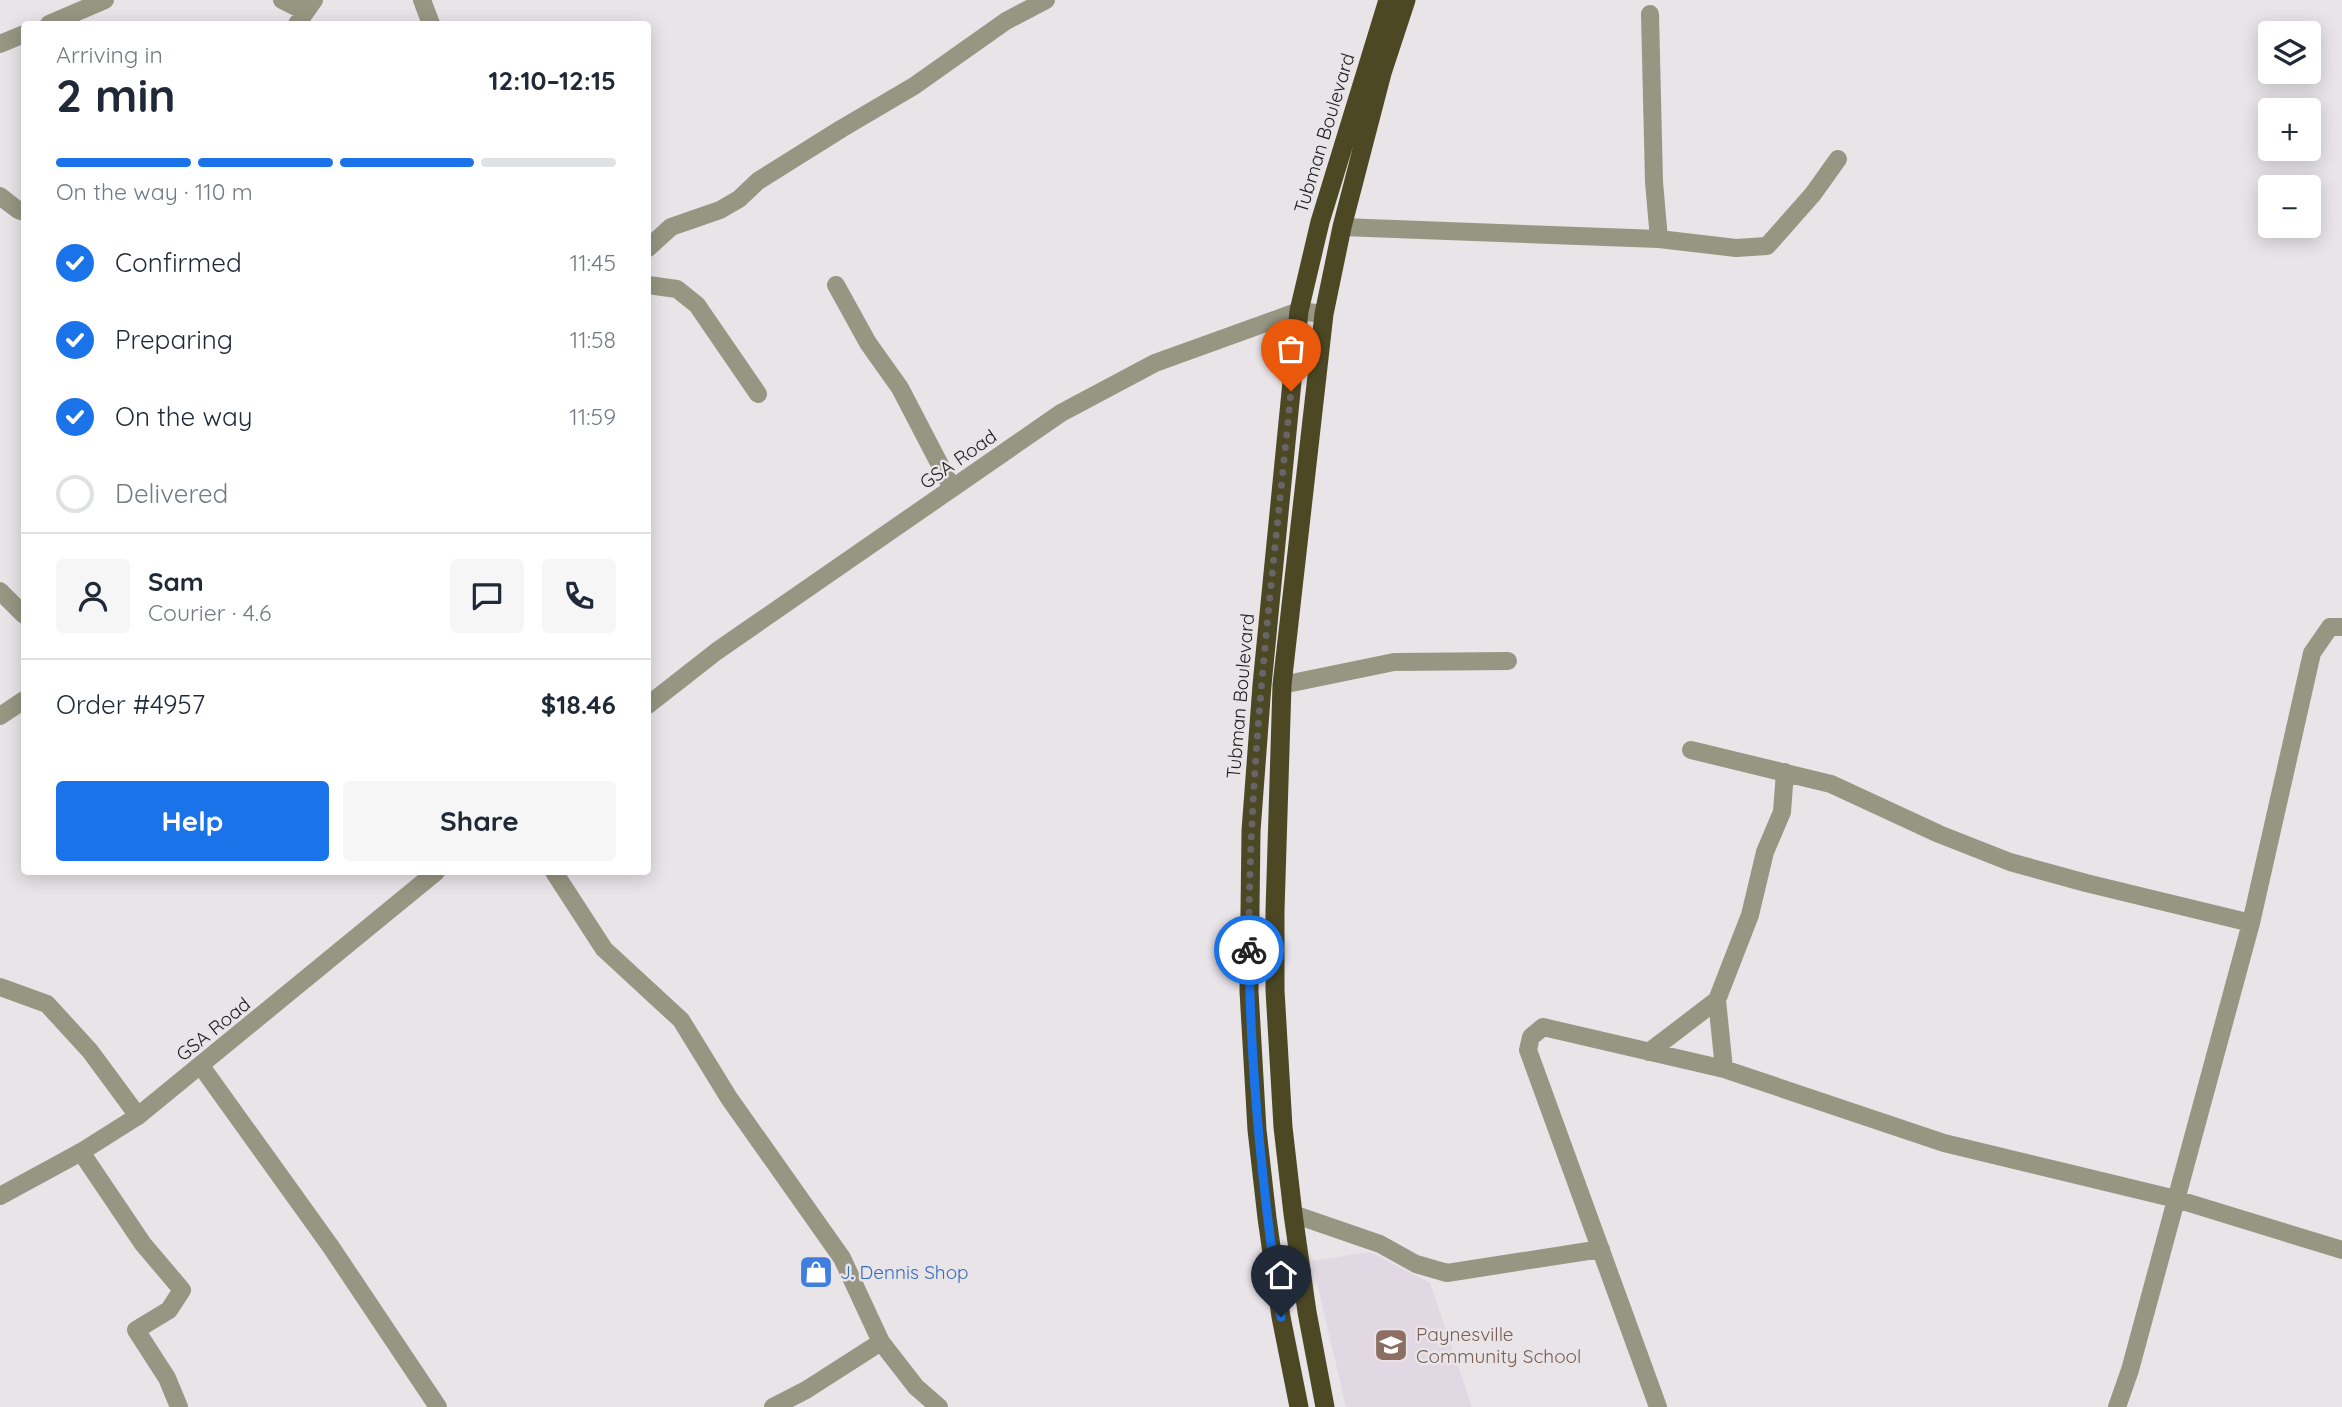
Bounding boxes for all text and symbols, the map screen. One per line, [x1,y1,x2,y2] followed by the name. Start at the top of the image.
[2258,21,2321,238] map controls
[2258,21,2321,84] button: layers
[56,40,163,69] text: Arriving in
[1288,50,1360,216] street label: Tubman Boulevard
[488,64,616,97] text: 12:10–12:15
[56,66,176,124] text: 2 min
[2258,98,2321,161] button: +
[2258,175,2321,238] button: −
[56,177,253,206] text: On the way · 110 m
[56,244,94,282] icon: check
[115,246,242,279] text: Confirmed
[570,248,616,277] text: 11:45
[1261,319,1321,391] pin
[56,321,94,359] icon: check
[115,323,233,356] text: Preparing
[570,325,616,354] text: 11:58
[1272,330,1310,368] icon: bag
[56,398,94,436] icon: check
[115,400,253,433] text: On the way
[569,402,616,431] text: 11:59
[915,424,1001,494] street label: GSA Road
[115,477,228,510] text: Delivered
[56,559,130,633] button: person
[450,559,524,633] button: chat
[542,559,616,633] button: phone
[148,565,204,598] text: Sam
[148,598,271,627] text: Courier · 4.6
[1221,612,1259,780] street label: Tubman Boulevard
[56,688,205,721] text: Order #4957
[541,688,616,721] text: $18.46
[56,781,329,861] button: Help
[343,781,616,861] button: Share
[1214,915,1284,985] courier
[1230,931,1268,969] icon: bike
[171,992,255,1066] street label: GSA Road
[1251,1245,1311,1317] pin
[797,1253,835,1291] shop icon: J. Dennis Shop
[1262,1256,1300,1294] icon: home
[840,1260,969,1284] place label: J. Dennis Shop
[1416,1322,1581,1368] place label: Paynesville Community School
[1372,1326,1410,1364] school or university icon: Paynesville Community School

